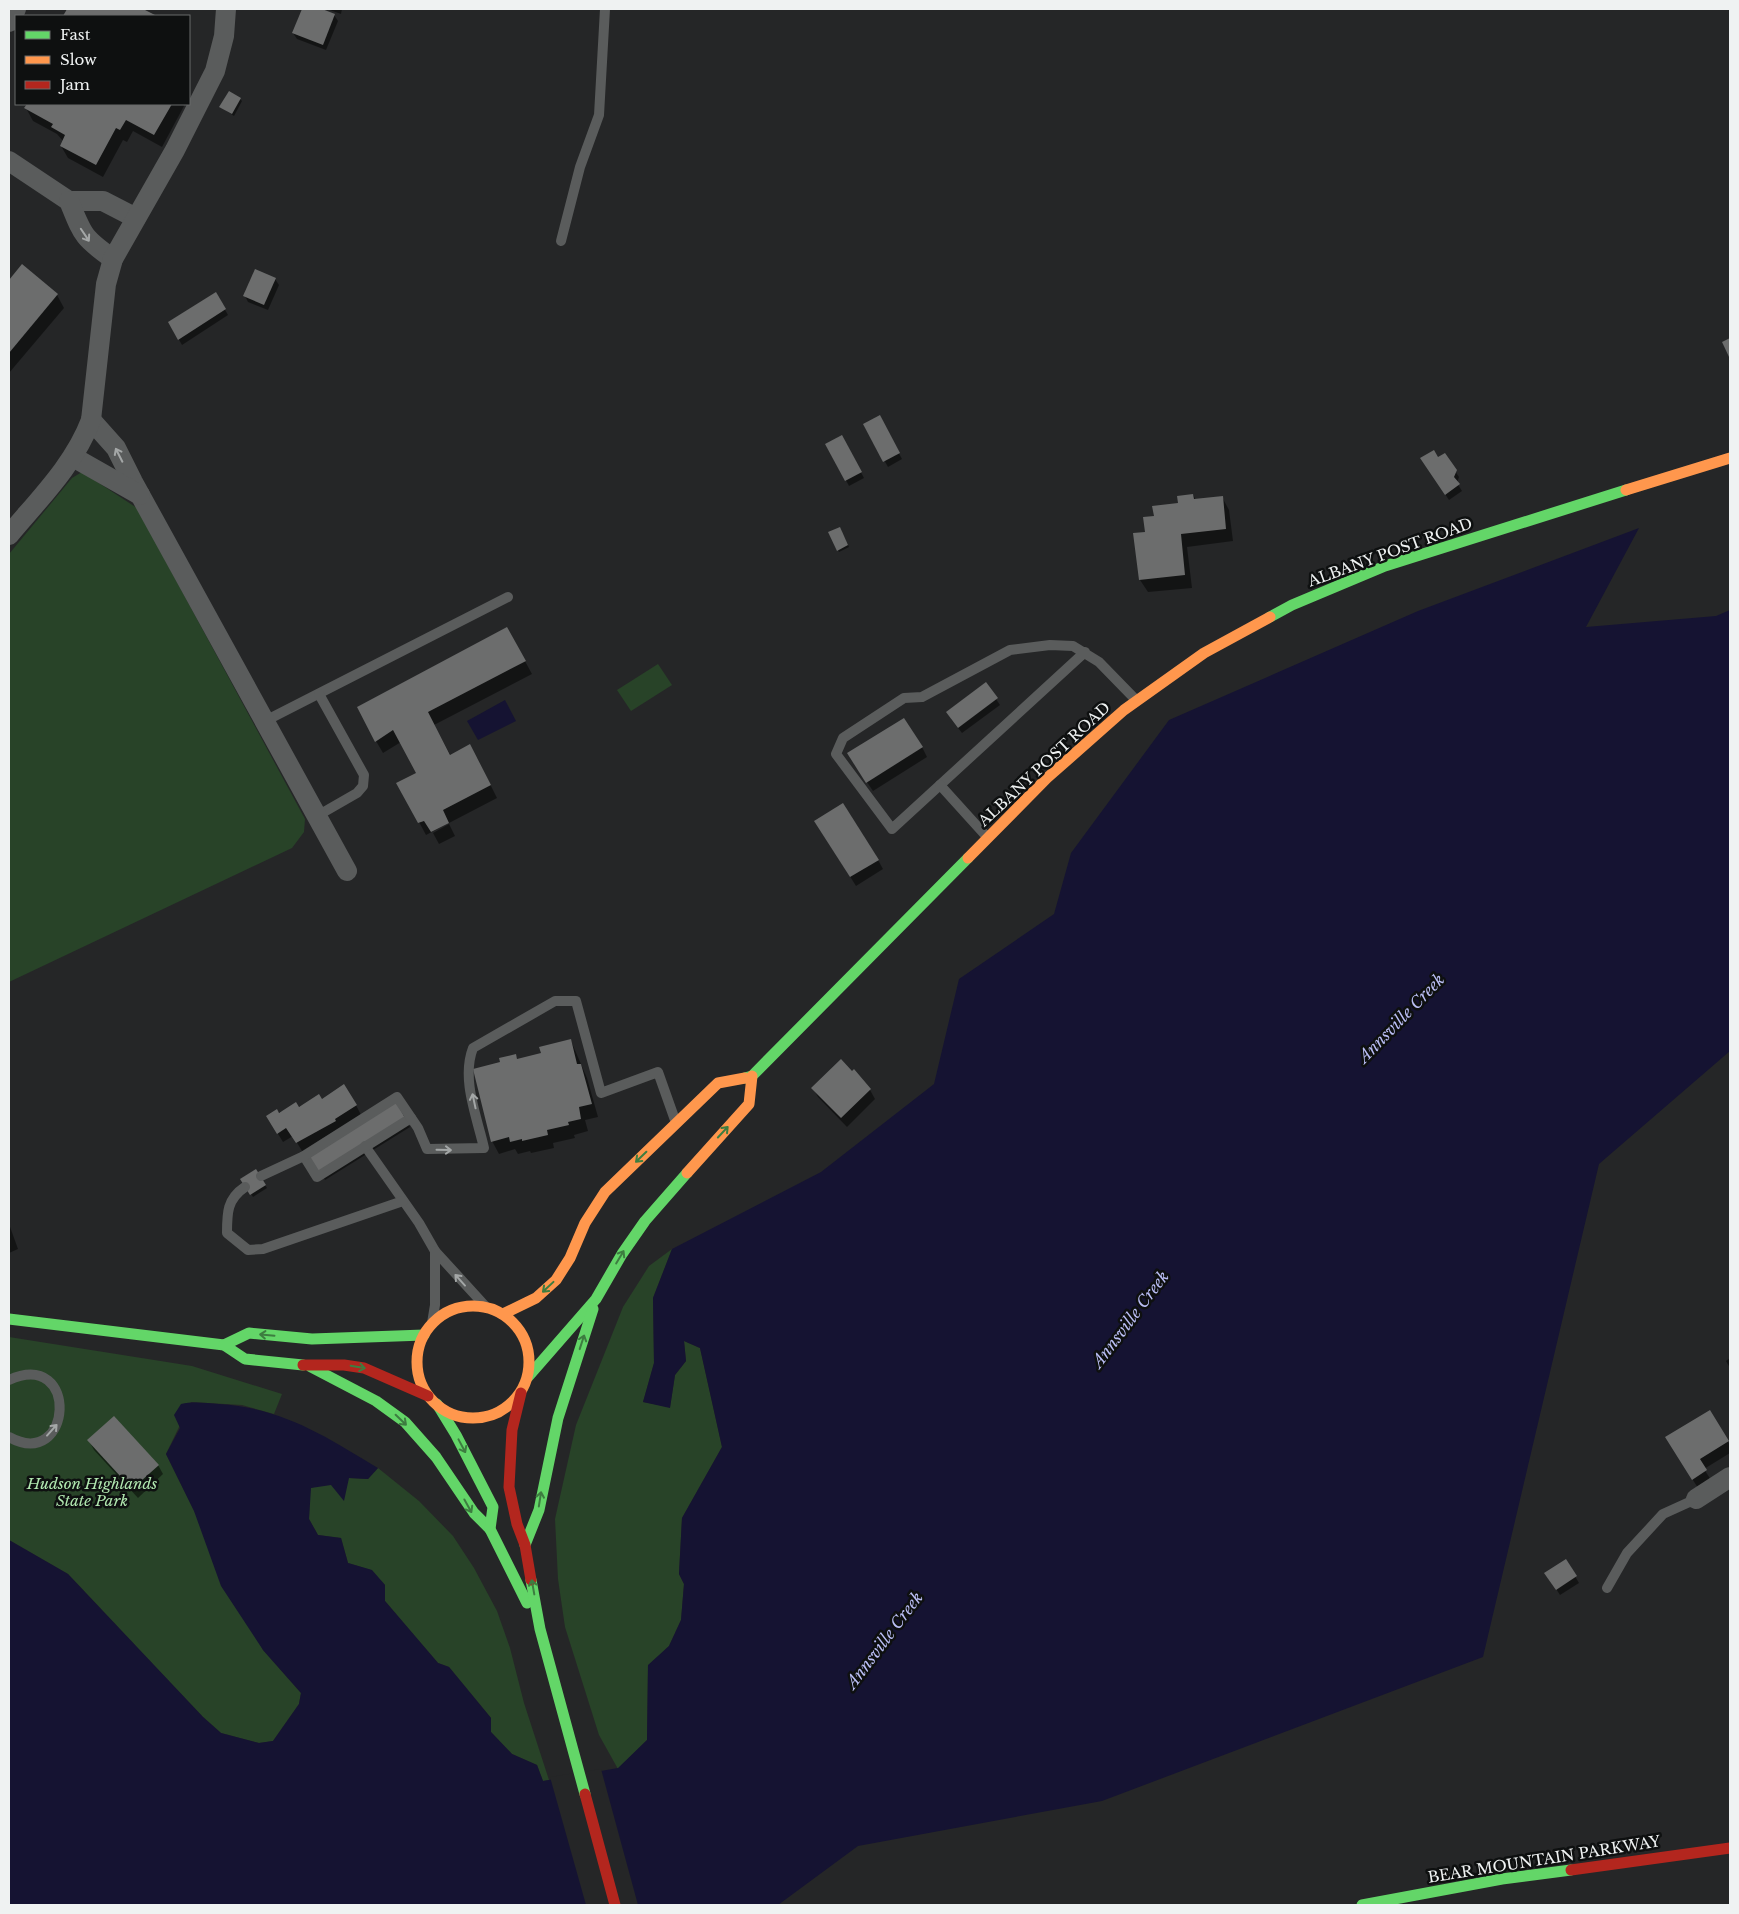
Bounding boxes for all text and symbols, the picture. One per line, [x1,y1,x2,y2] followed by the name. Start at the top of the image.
[15,15,190,105] legend
[60,25,91,44] text: Fast
[60,50,97,69] text: Slow
[58,75,90,94] text: Jam
[79,228,90,242] one-way arrow
[114,447,124,462] one-way arrow
[1304,513,1475,591] street label: ALBANY POST ROAD
[973,698,1114,831] street label: ALBANY POST ROAD
[1352,969,1448,1068] water label: Annsville Creek
[468,1093,478,1109] one-way arrow
[717,1126,729,1138] one-way arrow
[436,1145,452,1155] one-way arrow
[635,1151,648,1163] one-way arrow
[616,1251,626,1265] one-way arrow
[1086,1267,1173,1373] water label: Annsville Creek
[454,1274,466,1287] one-way arrow
[541,1281,554,1293] one-way arrow
[259,1330,275,1340] one-way arrow
[578,1335,587,1350] one-way arrow
[349,1362,365,1372] one-way arrow
[395,1414,408,1426] one-way arrow
[46,1424,58,1436] one-way arrow
[458,1438,467,1453] one-way arrow
[26,1474,157,1510] park label: Hudson Highlands State Park
[536,1491,546,1507] one-way arrow
[464,1498,473,1513] one-way arrow
[527,1579,537,1595] one-way arrow
[840,1588,927,1694] water label: Annsville Creek
[1426,1831,1663,1887] street label: BEAR MOUNTAIN PARKWAY

